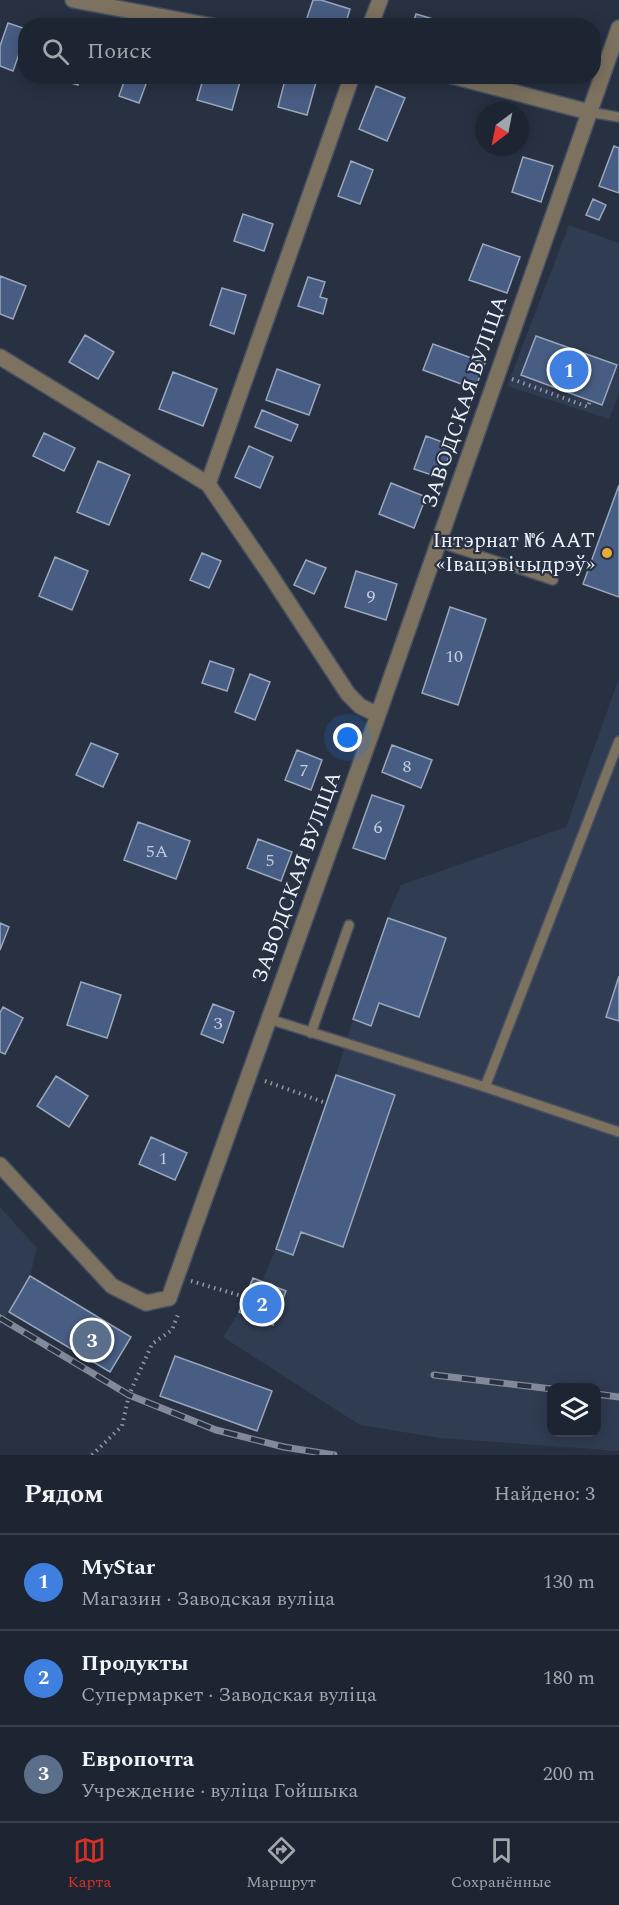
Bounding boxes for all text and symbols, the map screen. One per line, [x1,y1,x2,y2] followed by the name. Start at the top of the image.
[18,18,601,84] search box
[39,35,72,68] icon: search
[87,35,152,68] text: Поиск
[475,102,529,156] north arrow
[414,291,516,513] street label: ЗАВОДСКАЯ ВУЛІЦА
[550,348,588,392] pin: 1
[432,525,595,581] place label: Інтэрнат №6 ААТ «Івацэвічыдрэў»
[600,546,614,560] marker: Інтэрнат №6 ААТ «Івацэвічыдрэў»
[367,583,376,610] house number: 9
[445,643,463,670] house number: 10
[333,723,362,752] your location
[403,753,412,780] house number: 8
[300,757,309,784] house number: 7
[244,767,350,987] street label: ЗАВОДСКАЯ ВУЛІЦА
[374,814,383,841] house number: 6
[146,838,168,865] house number: 5А
[266,847,275,874] house number: 5
[214,1010,223,1037] house number: 3
[159,1145,168,1172] house number: 1
[242,1282,282,1326] pin: 2
[72,1318,112,1362] pin: 3
[547,1383,601,1437] map controls
[547,1383,601,1437] button: layers
[24,1474,104,1514] text: Рядом
[494,1479,595,1509] text: Найдено: 3
[81,1551,155,1584] text: MyStar
[38,1567,49,1597] text: 1
[543,1567,595,1597] text: 130 m
[81,1584,335,1614] text: Магазин · Заводская вуліца
[81,1647,189,1680] text: Продукты
[38,1663,49,1693] text: 2
[543,1663,595,1693] text: 180 m
[81,1680,377,1710] text: Супермаркет · Заводская вуліца
[81,1743,194,1776] text: Европочта
[38,1759,49,1789] text: 3
[543,1759,595,1789] text: 200 m
[81,1776,358,1806] text: Учреждение · вуліца Гойшыка
[67,1834,111,1894] tab: Карта
[246,1834,316,1894] tab: Маршрут
[451,1834,552,1894] tab: Сохранённые

